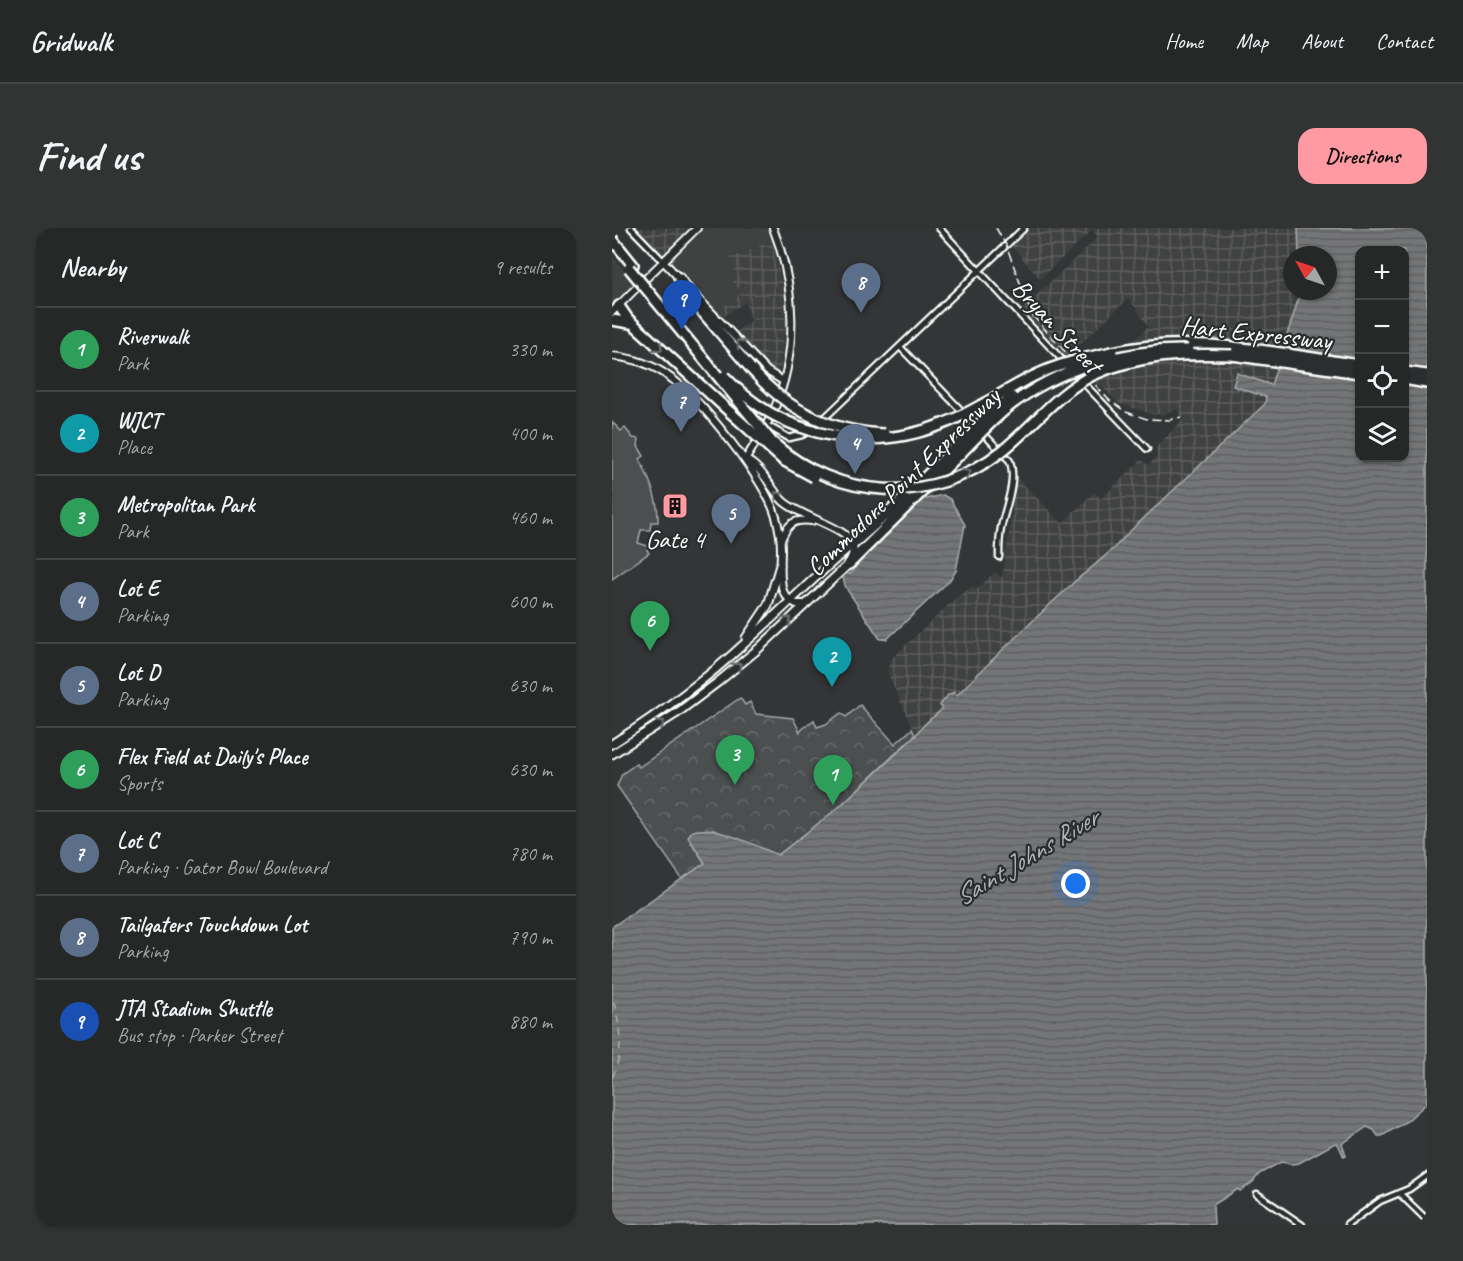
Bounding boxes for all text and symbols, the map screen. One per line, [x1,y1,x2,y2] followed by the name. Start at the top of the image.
[30,24,112,59] text: Gridwalk
[1165,28,1203,54] text: Home
[1236,28,1268,54] text: Map
[1301,28,1343,54] text: About
[1376,28,1433,54] text: Contact
[1298,128,1427,184] button: Directions
[36,130,141,183] text: Find us
[1283,246,1337,300] north arrow
[1355,246,1409,462] map controls
[1355,246,1409,300] button: +
[60,251,125,284] text: Nearby
[493,255,552,280] text: 9 results
[842,264,880,313] pin: 8
[1005,272,1111,383] street label: Bryan Street
[662,280,702,330] pin: 9
[1355,300,1409,354] button: −
[1179,309,1335,358] street label: Hart Expressway
[117,323,189,351] text: Riverwalk
[75,337,84,362] text: 1
[509,337,552,362] text: 330 m
[736,339,747,350] one-way arrow
[652,341,663,352] one-way arrow
[117,351,149,376] text: Park
[1355,354,1409,408] button: locate
[799,379,1009,583] street label: Commodore Point Expressway
[662,382,700,432] pin: 7
[117,407,161,435] text: WJCT
[1355,408,1409,462] button: layers
[75,421,84,446] text: 2
[509,421,552,446] text: 400 m
[836,424,874,474] pin: 4
[117,435,152,460] text: Place
[960,468,971,480] one-way arrow
[117,491,255,519] text: Metropolitan Park
[660,491,690,521] building icon: Gate 4
[774,491,785,501] one-way arrow
[712,494,750,544] pin: 5
[75,505,84,530] text: 3
[509,505,552,530] text: 460 m
[117,519,149,544] text: Park
[645,523,707,556] place label: Gate 4
[117,575,159,603] text: Lot E
[75,589,84,614] text: 4
[509,589,552,614] text: 600 m
[630,602,669,651] pin: 6
[117,603,169,628] text: Parking
[782,616,792,627] one-way arrow
[812,638,852,687] pin: 2
[117,659,160,687] text: Lot D
[731,662,742,673] one-way arrow
[75,673,84,698] text: 5
[509,673,552,698] text: 630 m
[117,687,169,712] text: Parking
[655,718,665,730] one-way arrow
[716,736,754,785] pin: 3
[117,743,307,771] text: Flex Field at Daily's Place
[814,756,852,805] pin: 1
[75,757,84,782] text: 6
[509,757,552,782] text: 630 m
[117,771,162,796] text: Sports
[948,798,1108,913] water label: Saint Johns River
[117,827,158,855] text: Lot C
[75,841,84,866] text: 7
[509,841,552,866] text: 780 m
[117,855,327,880] text: Parking · Gator Bowl Boulevard
[1061,869,1090,898] your location
[117,911,307,939] text: Tailgaters Touchdown Lot
[75,925,84,950] text: 8
[509,925,552,950] text: 790 m
[117,939,169,964] text: Parking
[117,995,272,1023] text: JTA Stadium Shuttle
[75,1009,84,1034] text: 9
[509,1009,552,1034] text: 880 m
[117,1023,282,1048] text: Bus stop · Parker Street

